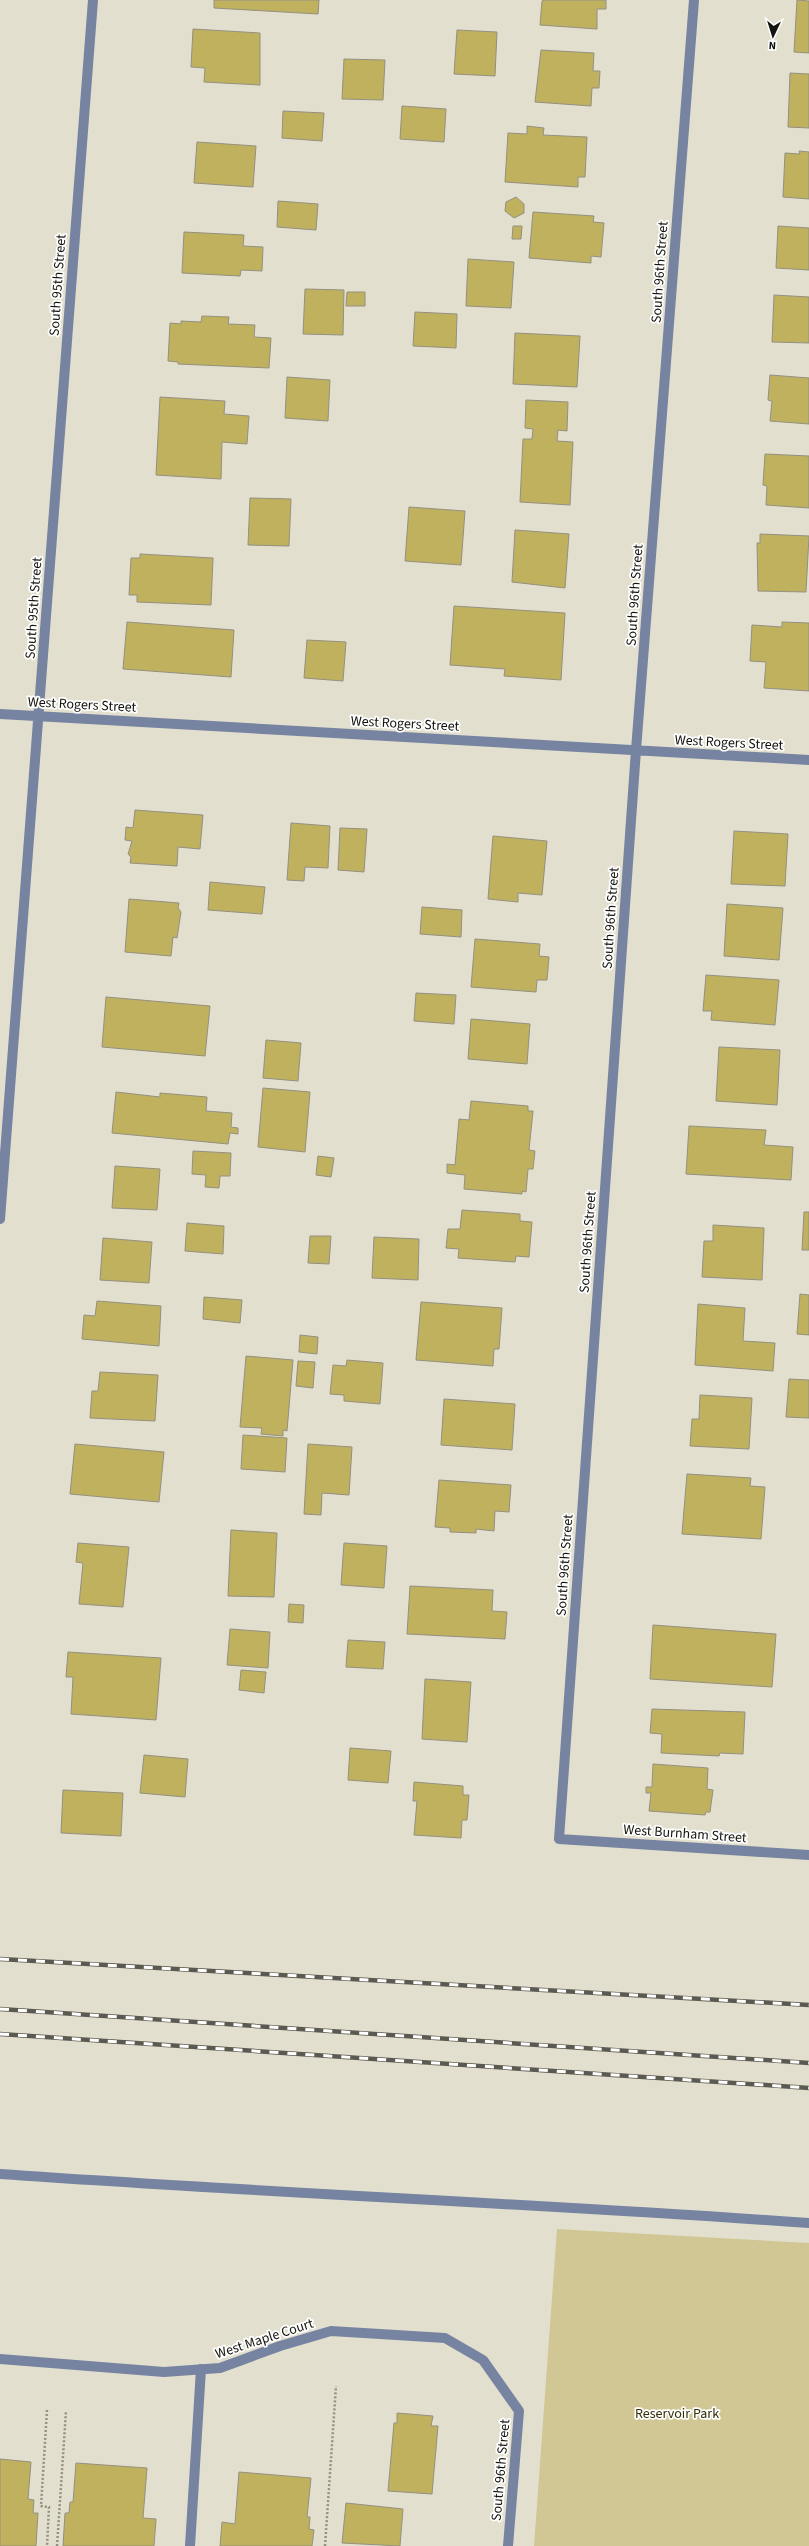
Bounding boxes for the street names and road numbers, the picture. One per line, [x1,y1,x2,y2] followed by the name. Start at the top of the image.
[646,220,674,324] street label: South 96th Street
[44,233,72,337] street label: South 95th Street
[621,543,649,647] street label: South 96th Street
[20,556,48,660] street label: South 95th Street
[27,692,137,718] street label: West Rogers Street
[350,711,460,737] street label: West Rogers Street
[674,730,784,756] street label: West Rogers Street
[597,866,625,970] street label: South 96th Street
[574,1190,602,1294] street label: South 96th Street
[551,1513,579,1617] street label: South 96th Street
[623,1820,748,1848] street label: West Burnham Street
[213,2314,316,2364] street label: West Maple Court
[487,2418,515,2522] street label: South 96th Street

